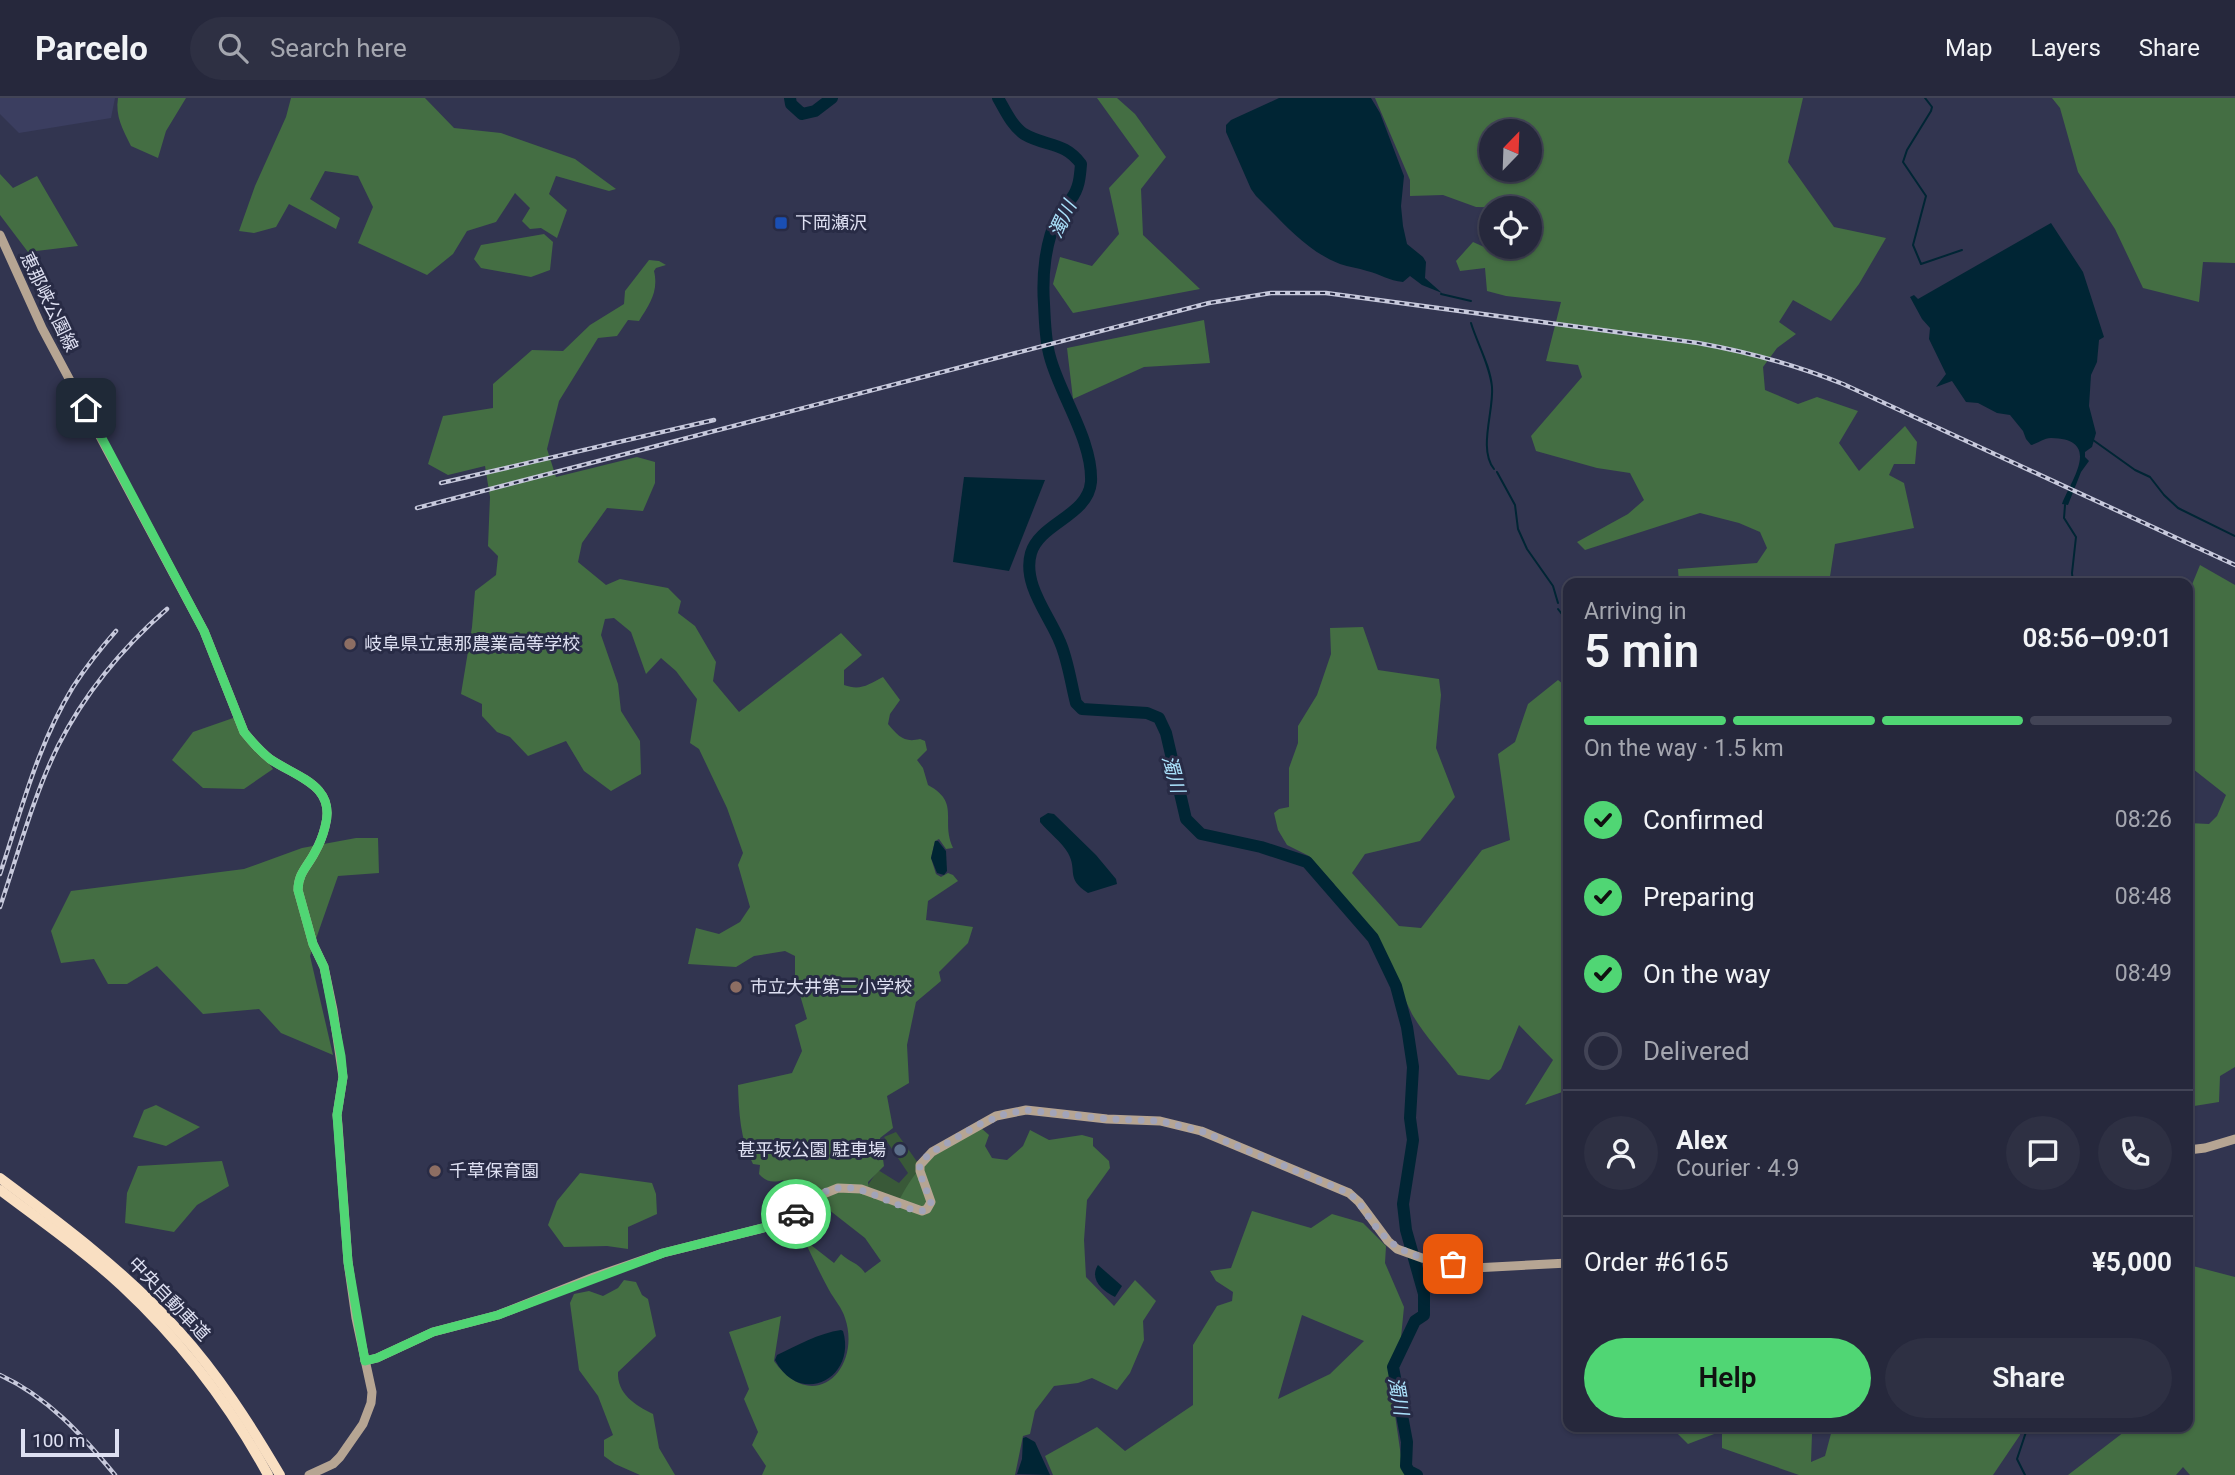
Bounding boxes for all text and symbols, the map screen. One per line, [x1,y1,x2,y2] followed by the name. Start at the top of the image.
[190,17,680,80] search box
[35,29,148,68] text: Parcelo
[214,29,252,67] icon: search
[270,33,407,63] text: Search here
[1945,34,1993,62] text: Map
[2031,34,2101,62] text: Layers
[2139,34,2200,62] text: Share
[1479,119,1542,182] north arrow
[1479,119,1542,259] map controls
[1044,195,1082,241] water label: 濁川
[1479,196,1542,259] button: locate
[795,212,867,233] place label: 下岡瀬沢
[773,215,789,231] marker: 下岡瀬沢
[16,249,83,355] street label: 恵那峡公園線
[56,378,116,438] pin
[67,389,105,427] icon: home
[1584,598,1687,625] text: Arriving in
[2022,623,2172,653] text: 08:56–09:01
[1584,624,1699,678] text: 5 min
[364,633,580,654] place label: 岐阜県立恵那農業高等学校
[342,636,358,652] marker: 岐阜県立恵那農業高等学校
[1584,735,1784,762] text: On the way · 1.5 km
[1157,753,1190,797] water label: 濁川
[1584,801,1622,839] icon: check
[1643,805,1764,835] text: Confirmed
[2115,806,2172,833] text: 08:26
[1584,878,1622,916] icon: check
[1643,882,1755,912] text: Preparing
[2115,883,2172,910] text: 08:48
[1584,955,1622,993] icon: check
[1643,959,1771,989] text: On the way
[2115,960,2172,987] text: 08:49
[750,976,912,997] place label: 市立大井第二小学校
[728,979,744,995] marker: 市立大井第二小学校
[1643,1036,1750,1066] text: Delivered
[1584,1116,1658,1190] button: person
[2006,1116,2080,1190] button: chat
[2098,1116,2172,1190] button: phone
[1676,1125,1728,1155] text: Alex
[738,1139,886,1160] place label: 甚平坂公園 駐車場
[892,1142,908,1158] marker: 甚平坂公園 駐車場
[1676,1155,1799,1182] text: Courier · 4.9
[449,1160,539,1181] place label: 千草保育園
[427,1163,443,1179] marker: 千草保育園
[761,1179,831,1249] courier
[777,1195,815,1233] icon: car
[1423,1234,1483,1294] pin
[1434,1245,1472,1283] icon: bag
[1584,1247,1729,1277] text: Order #6165
[2092,1247,2172,1277] text: ¥5,000
[124,1253,214,1345] street label: 中央自動車道
[1584,1338,1871,1418] button: Help
[1885,1338,2172,1418] button: Share
[1384,1375,1413,1419] water label: 濁川
[21,1426,119,1458] scale bar
[32,1429,85,1452] text: 100 m

